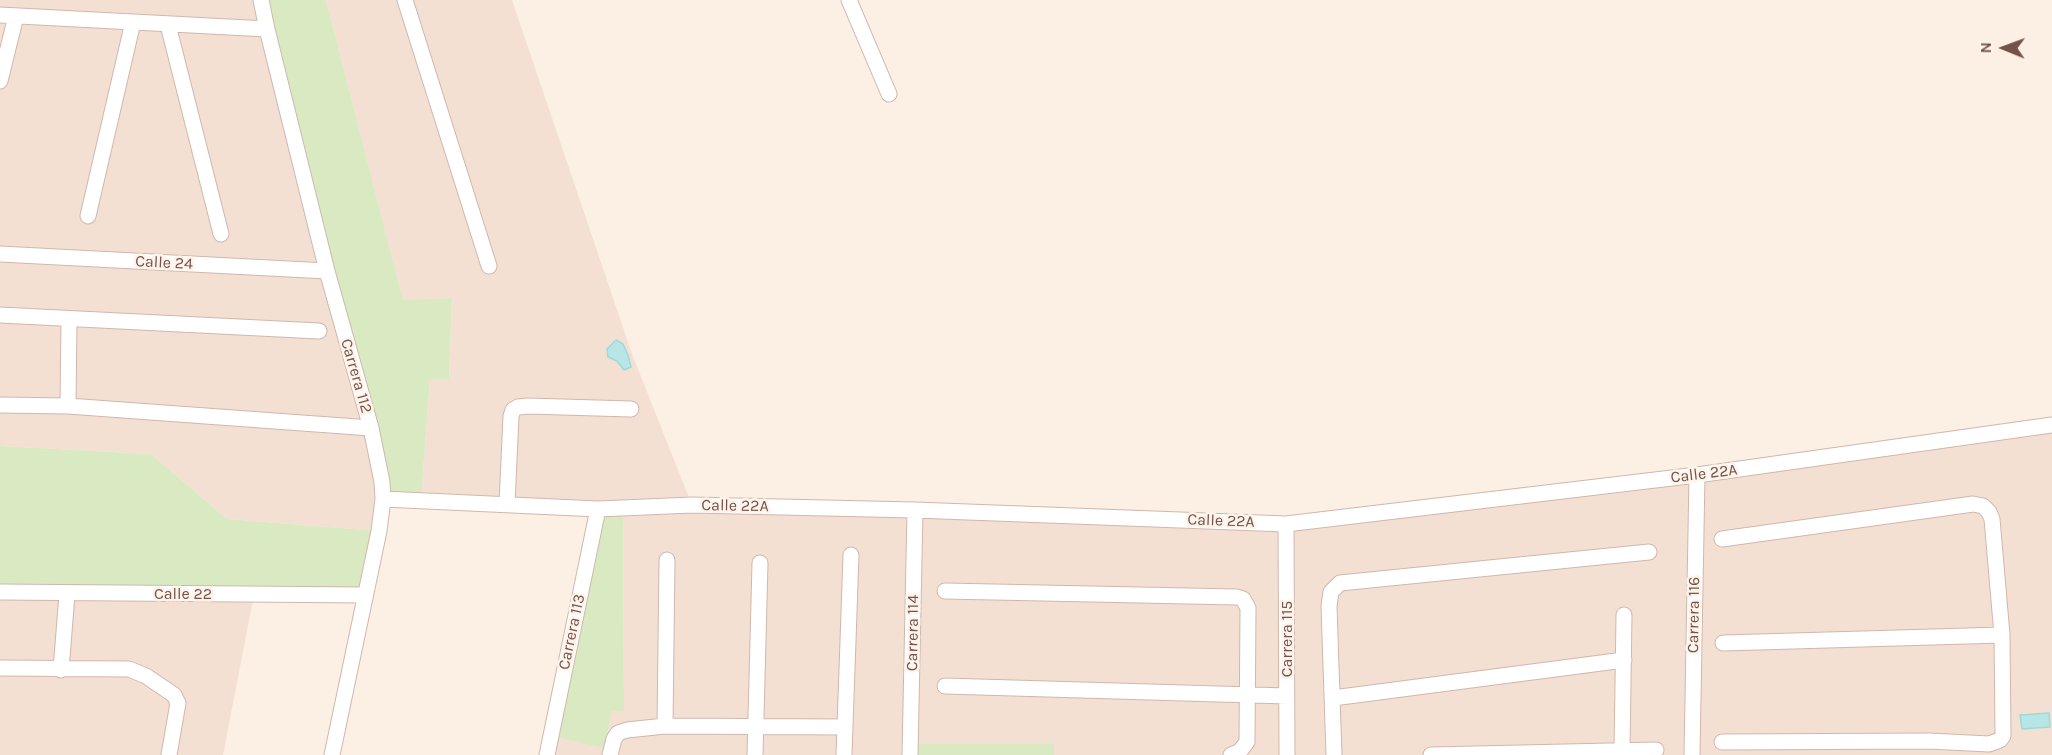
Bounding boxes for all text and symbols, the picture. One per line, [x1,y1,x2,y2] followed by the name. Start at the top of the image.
[1974,18,2034,78] north arrow
[1976,42,1995,54] text: N
[135,252,193,274] street label: Calle 24
[336,337,376,415] street label: Carrera 112
[1669,460,1739,488] street label: Calle 22A
[701,496,769,516] street label: Calle 22A
[1187,510,1255,532] street label: Calle 22A
[1684,577,1704,653] street label: Carrera 116
[154,584,212,604] street label: Calle 22
[555,592,589,672] street label: Carrera 113
[903,595,923,671] street label: Carrera 114
[1277,601,1297,677] street label: Carrera 115

